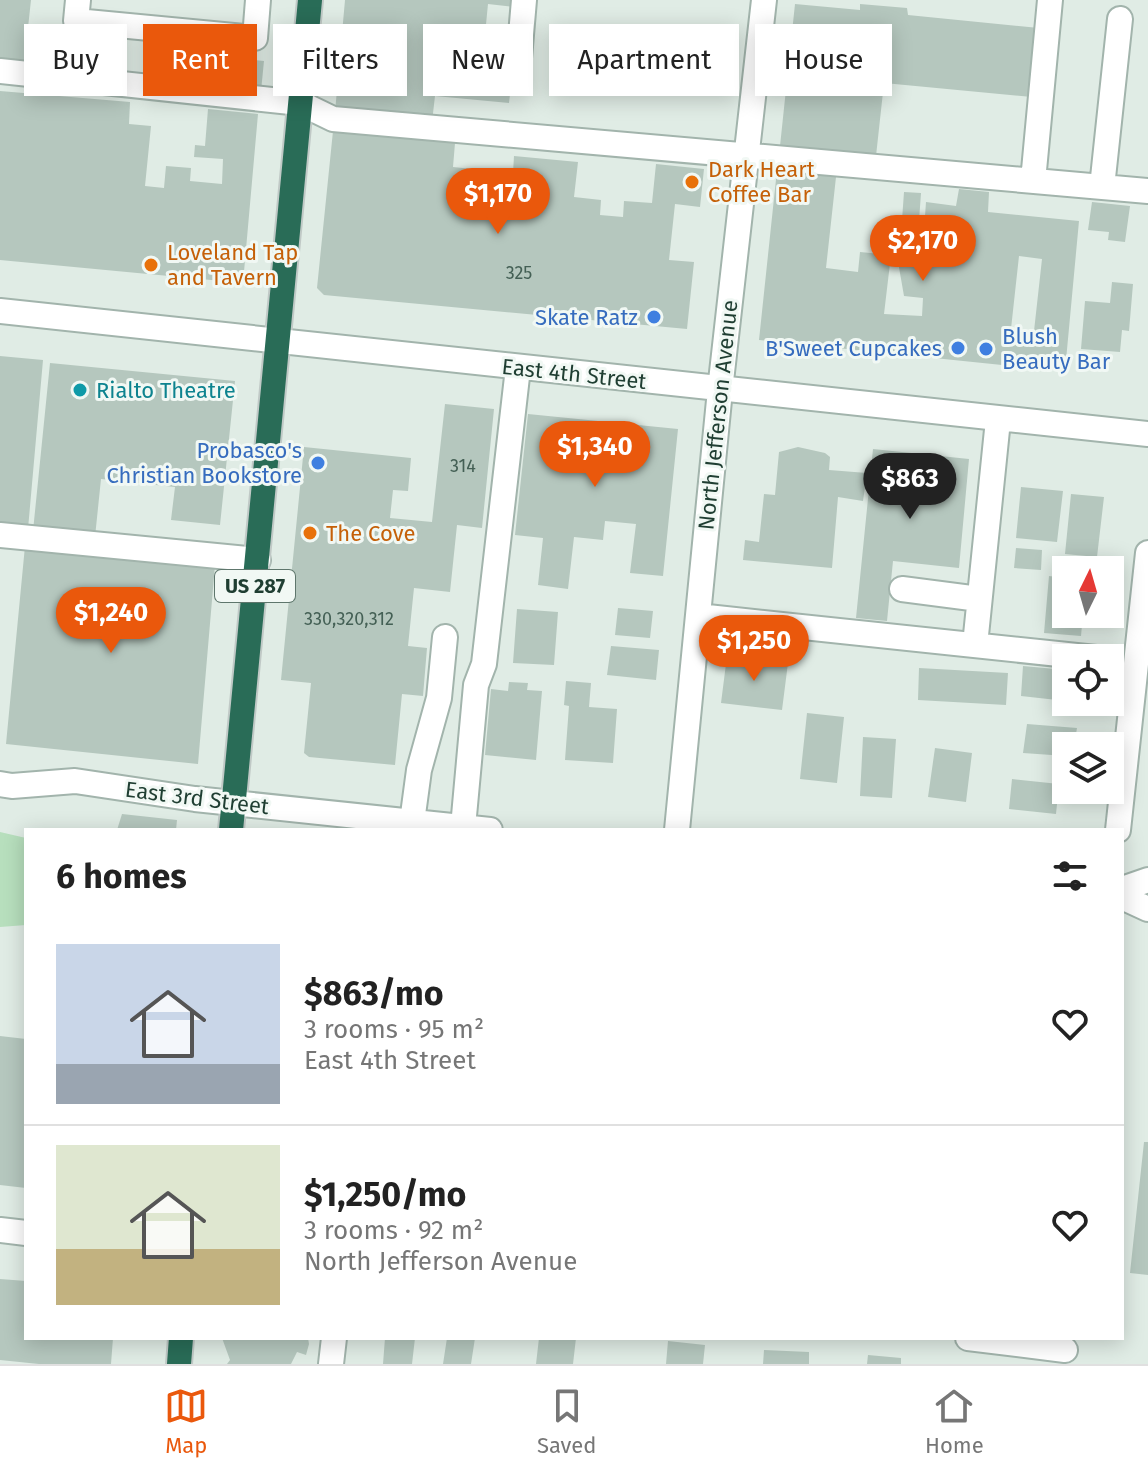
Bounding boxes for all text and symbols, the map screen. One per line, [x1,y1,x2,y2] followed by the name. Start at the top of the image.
[24,24,127,96] chip: Buy
[143,24,257,96] chip: Rent
[273,24,407,96] chip: Filters
[423,24,533,96] chip: New
[549,24,739,96] chip: Apartment
[755,24,892,96] chip: House
[708,156,815,208] place label: Dark Heart Coffee Bar
[433,168,563,236] pin: $1,170
[683,173,701,191] marker: Dark Heart Coffee Bar
[464,178,532,209] text: $1,170
[858,215,988,283] pin: $2,170
[888,225,958,256] text: $2,170
[167,239,298,291] place label: Loveland Tap and Tavern
[142,256,160,274] marker: Loveland Tap and Tavern
[506,262,532,284] house number: 325
[692,299,744,531] street label: North Jefferson Avenue
[535,304,638,331] place label: Skate Ratz
[645,308,663,326] marker: Skate Ratz
[1002,323,1111,375] place label: Blush Beauty Bar
[765,335,942,362] place label: B'Sweet Cupcakes
[949,339,967,357] marker: B'Sweet Cupcakes
[977,340,995,358] marker: Blush Beauty Bar
[500,353,648,395] street label: East 4th Street
[96,377,236,404] place label: Rialto Theatre
[71,381,89,399] marker: Rialto Theatre
[530,421,660,489] pin: $1,340
[557,431,633,462] text: $1,340
[106,437,302,489] place label: Probasco's Christian Bookstore
[863,453,957,521] pin: $863
[309,454,327,472] marker: Probasco's Christian Bookstore
[450,455,476,477] house number: 314
[881,463,939,494] text: $863
[326,520,415,547] place label: The Cove
[301,524,319,542] marker: The Cove
[1052,556,1124,628] north arrow
[1052,556,1124,804] map controls
[215,570,295,602] road number: US 287
[46,587,176,655] pin: $1,240
[74,597,148,628] text: $1,240
[304,608,394,630] house number: 330,320,312
[689,615,819,683] pin: $1,250
[717,625,791,656] text: $1,250
[1052,644,1124,716] button: locate
[1052,732,1124,804] button: layers
[123,776,271,820] street label: East 3rd Street
[1048,854,1092,898] icon: filters
[56,856,187,897] text: 6 homes
[304,973,444,1014] text: $863/mo
[120,976,216,1072] icon: home
[1048,1002,1092,1046] icon: heart
[304,1014,484,1045] text: 3 rooms · 95 m²
[304,1045,476,1076] text: East 4th Street
[304,1174,466,1215] text: $1,250/mo
[120,1177,216,1273] icon: home
[1048,1203,1092,1247] icon: heart
[304,1215,483,1246] text: 3 rooms · 92 m²
[304,1246,577,1277] text: North Jefferson Avenue
[164,1384,208,1459] tab: Map
[537,1384,596,1459] tab: Saved
[925,1384,984,1459] tab: Home

